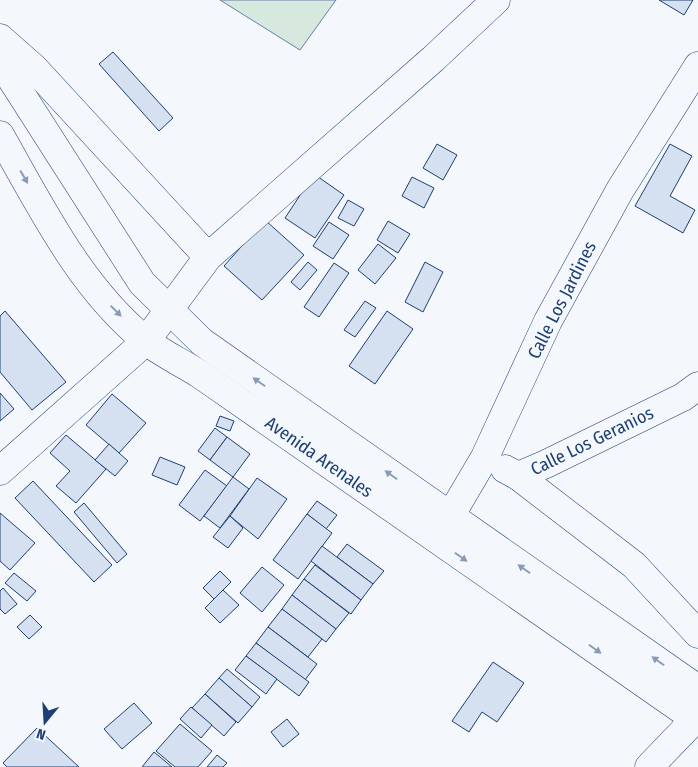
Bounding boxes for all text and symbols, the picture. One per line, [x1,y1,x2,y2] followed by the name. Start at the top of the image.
[20,171,29,184] one-way arrow
[523,237,601,362] street label: Calle Los Jardines
[109,305,121,317] one-way arrow
[252,377,265,387] one-way arrow
[527,402,657,480] street label: Calle Los Geranios
[261,412,377,502] street label: Avenida Arenales
[385,470,398,480] one-way arrow
[455,552,468,562] one-way arrow
[518,564,531,574] one-way arrow
[588,644,602,654] one-way arrow
[651,656,665,666] one-way arrow
[20,697,70,747] north arrow
[35,725,48,743] text: N

